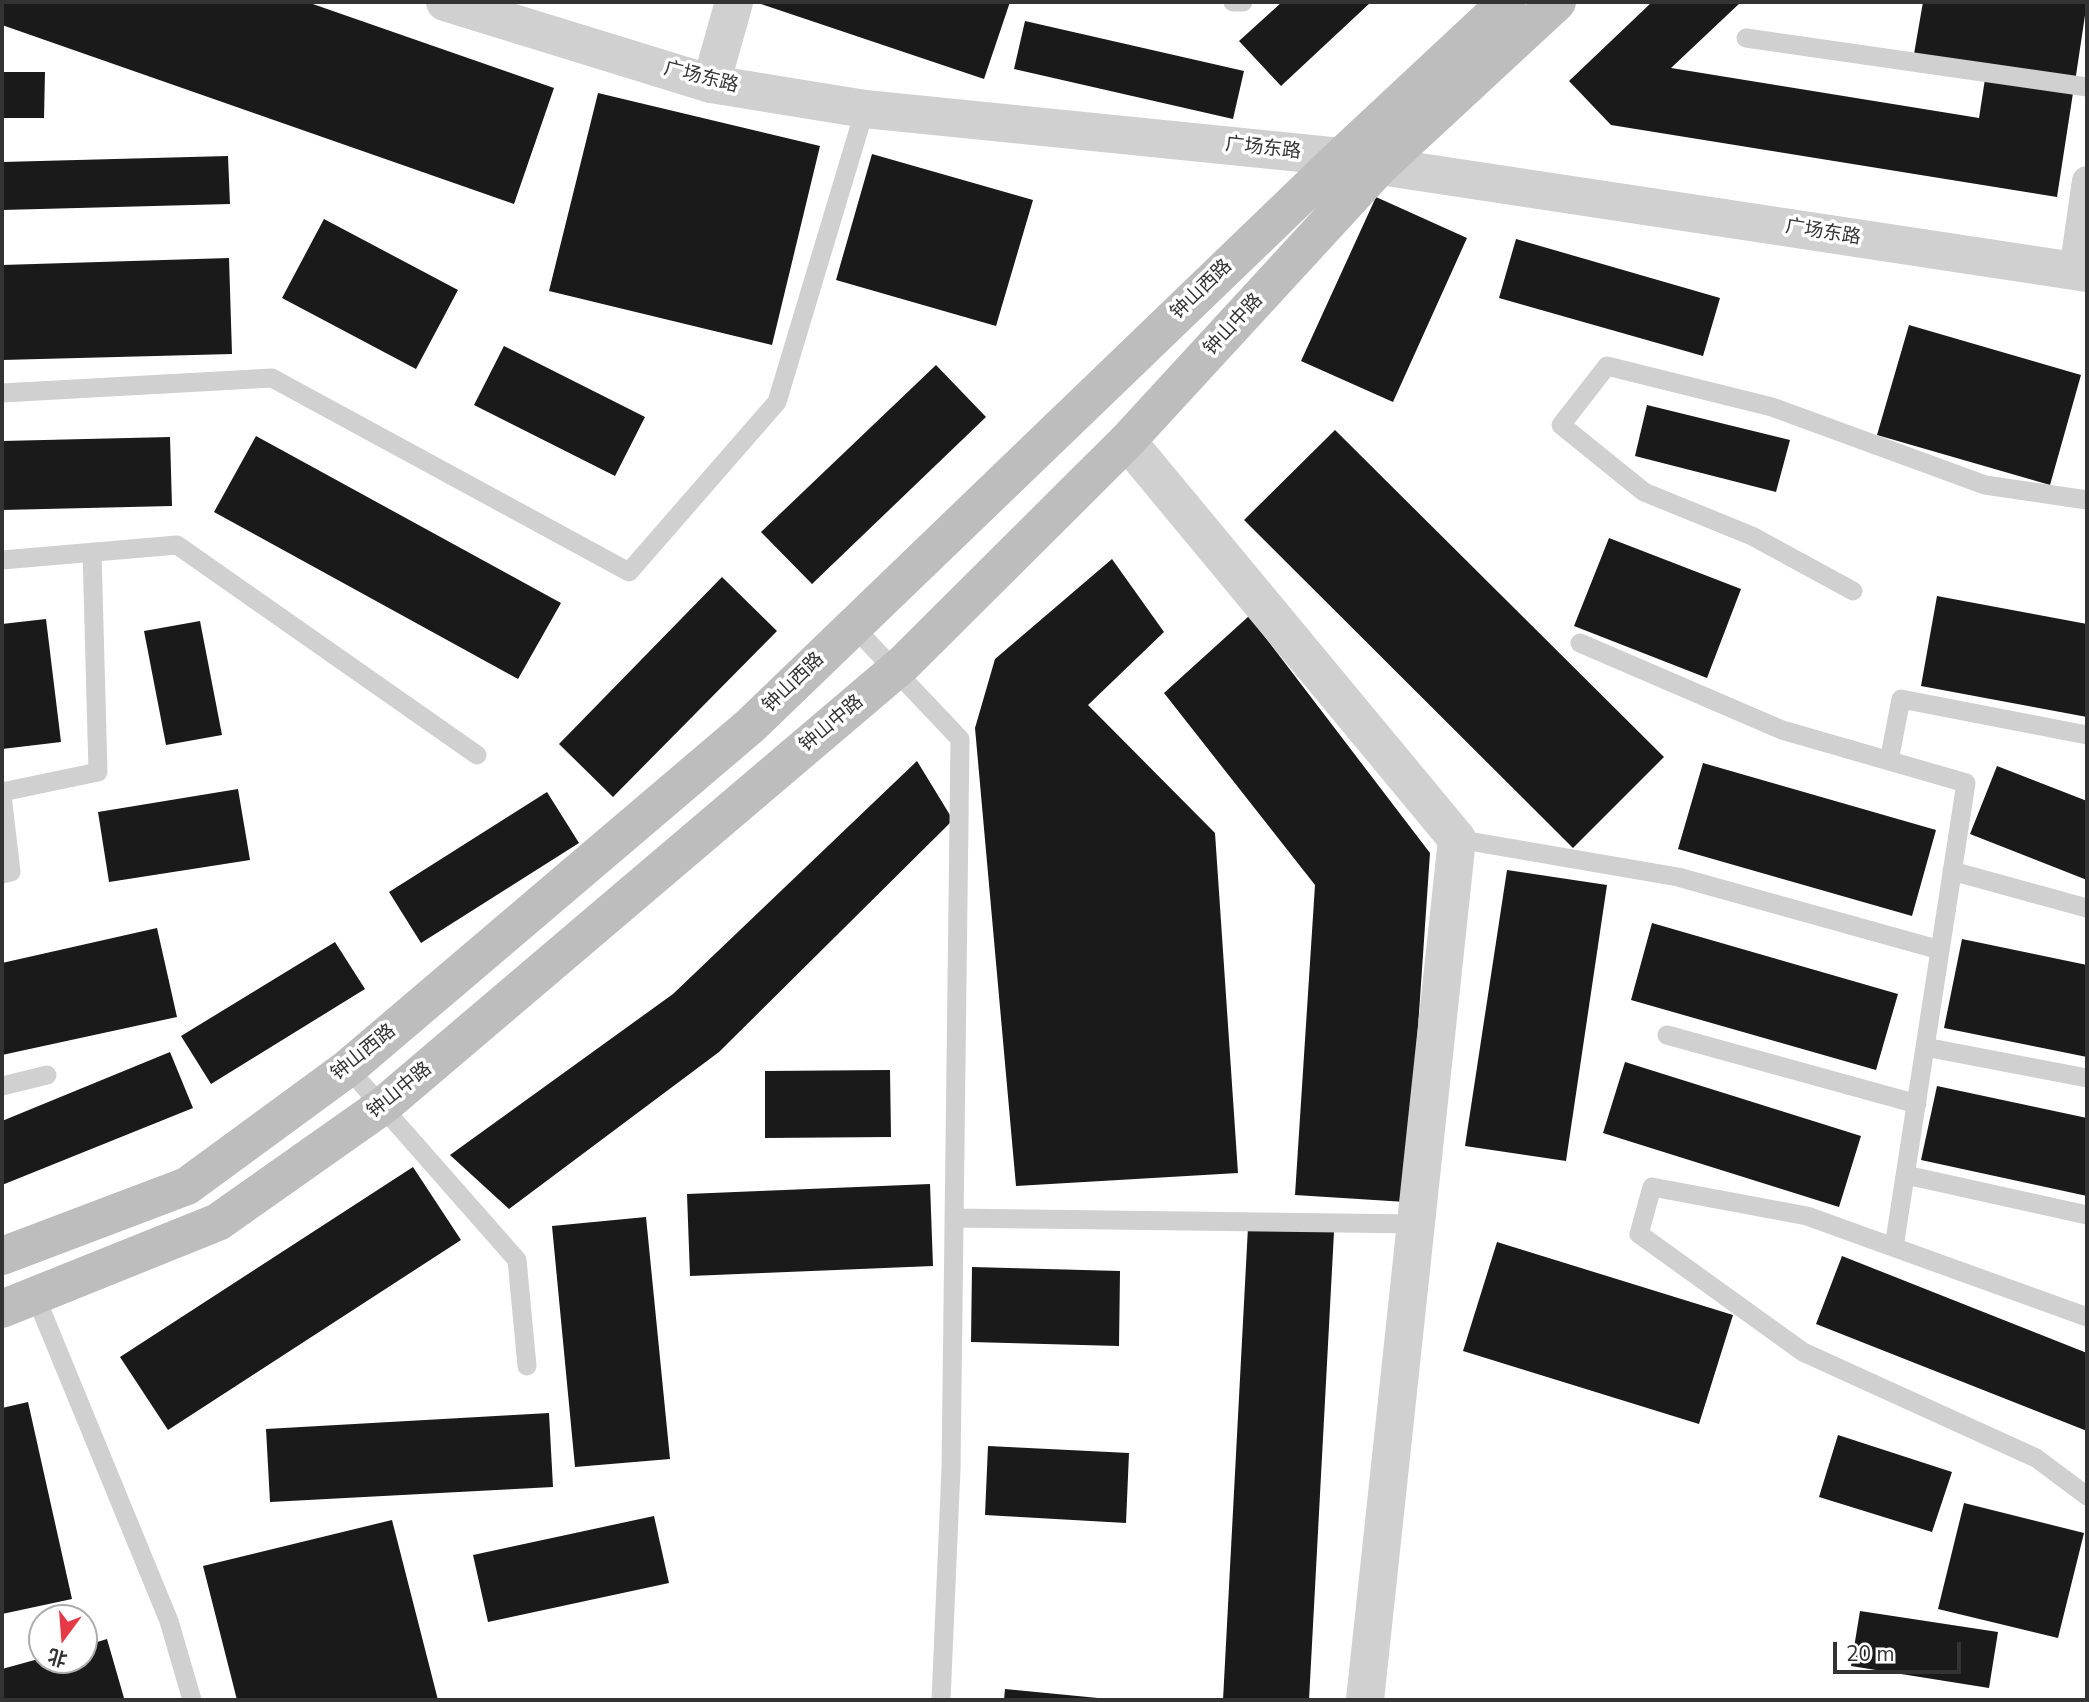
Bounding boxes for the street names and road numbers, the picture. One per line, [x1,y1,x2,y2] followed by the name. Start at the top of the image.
[661,58,741,98] street label: 广场东路
[1224,134,1302,164] street label: 广场东路
[1784,216,1862,250] street label: 广场东路
[1167,255,1237,325] street label: 钟山西路
[1200,289,1268,361] street label: 钟山中路
[759,648,829,718] street label: 钟山西路
[796,691,868,757] street label: 钟山中路
[327,1020,401,1086] street label: 钟山西路
[363,1058,437,1124] street label: 钟山中路

